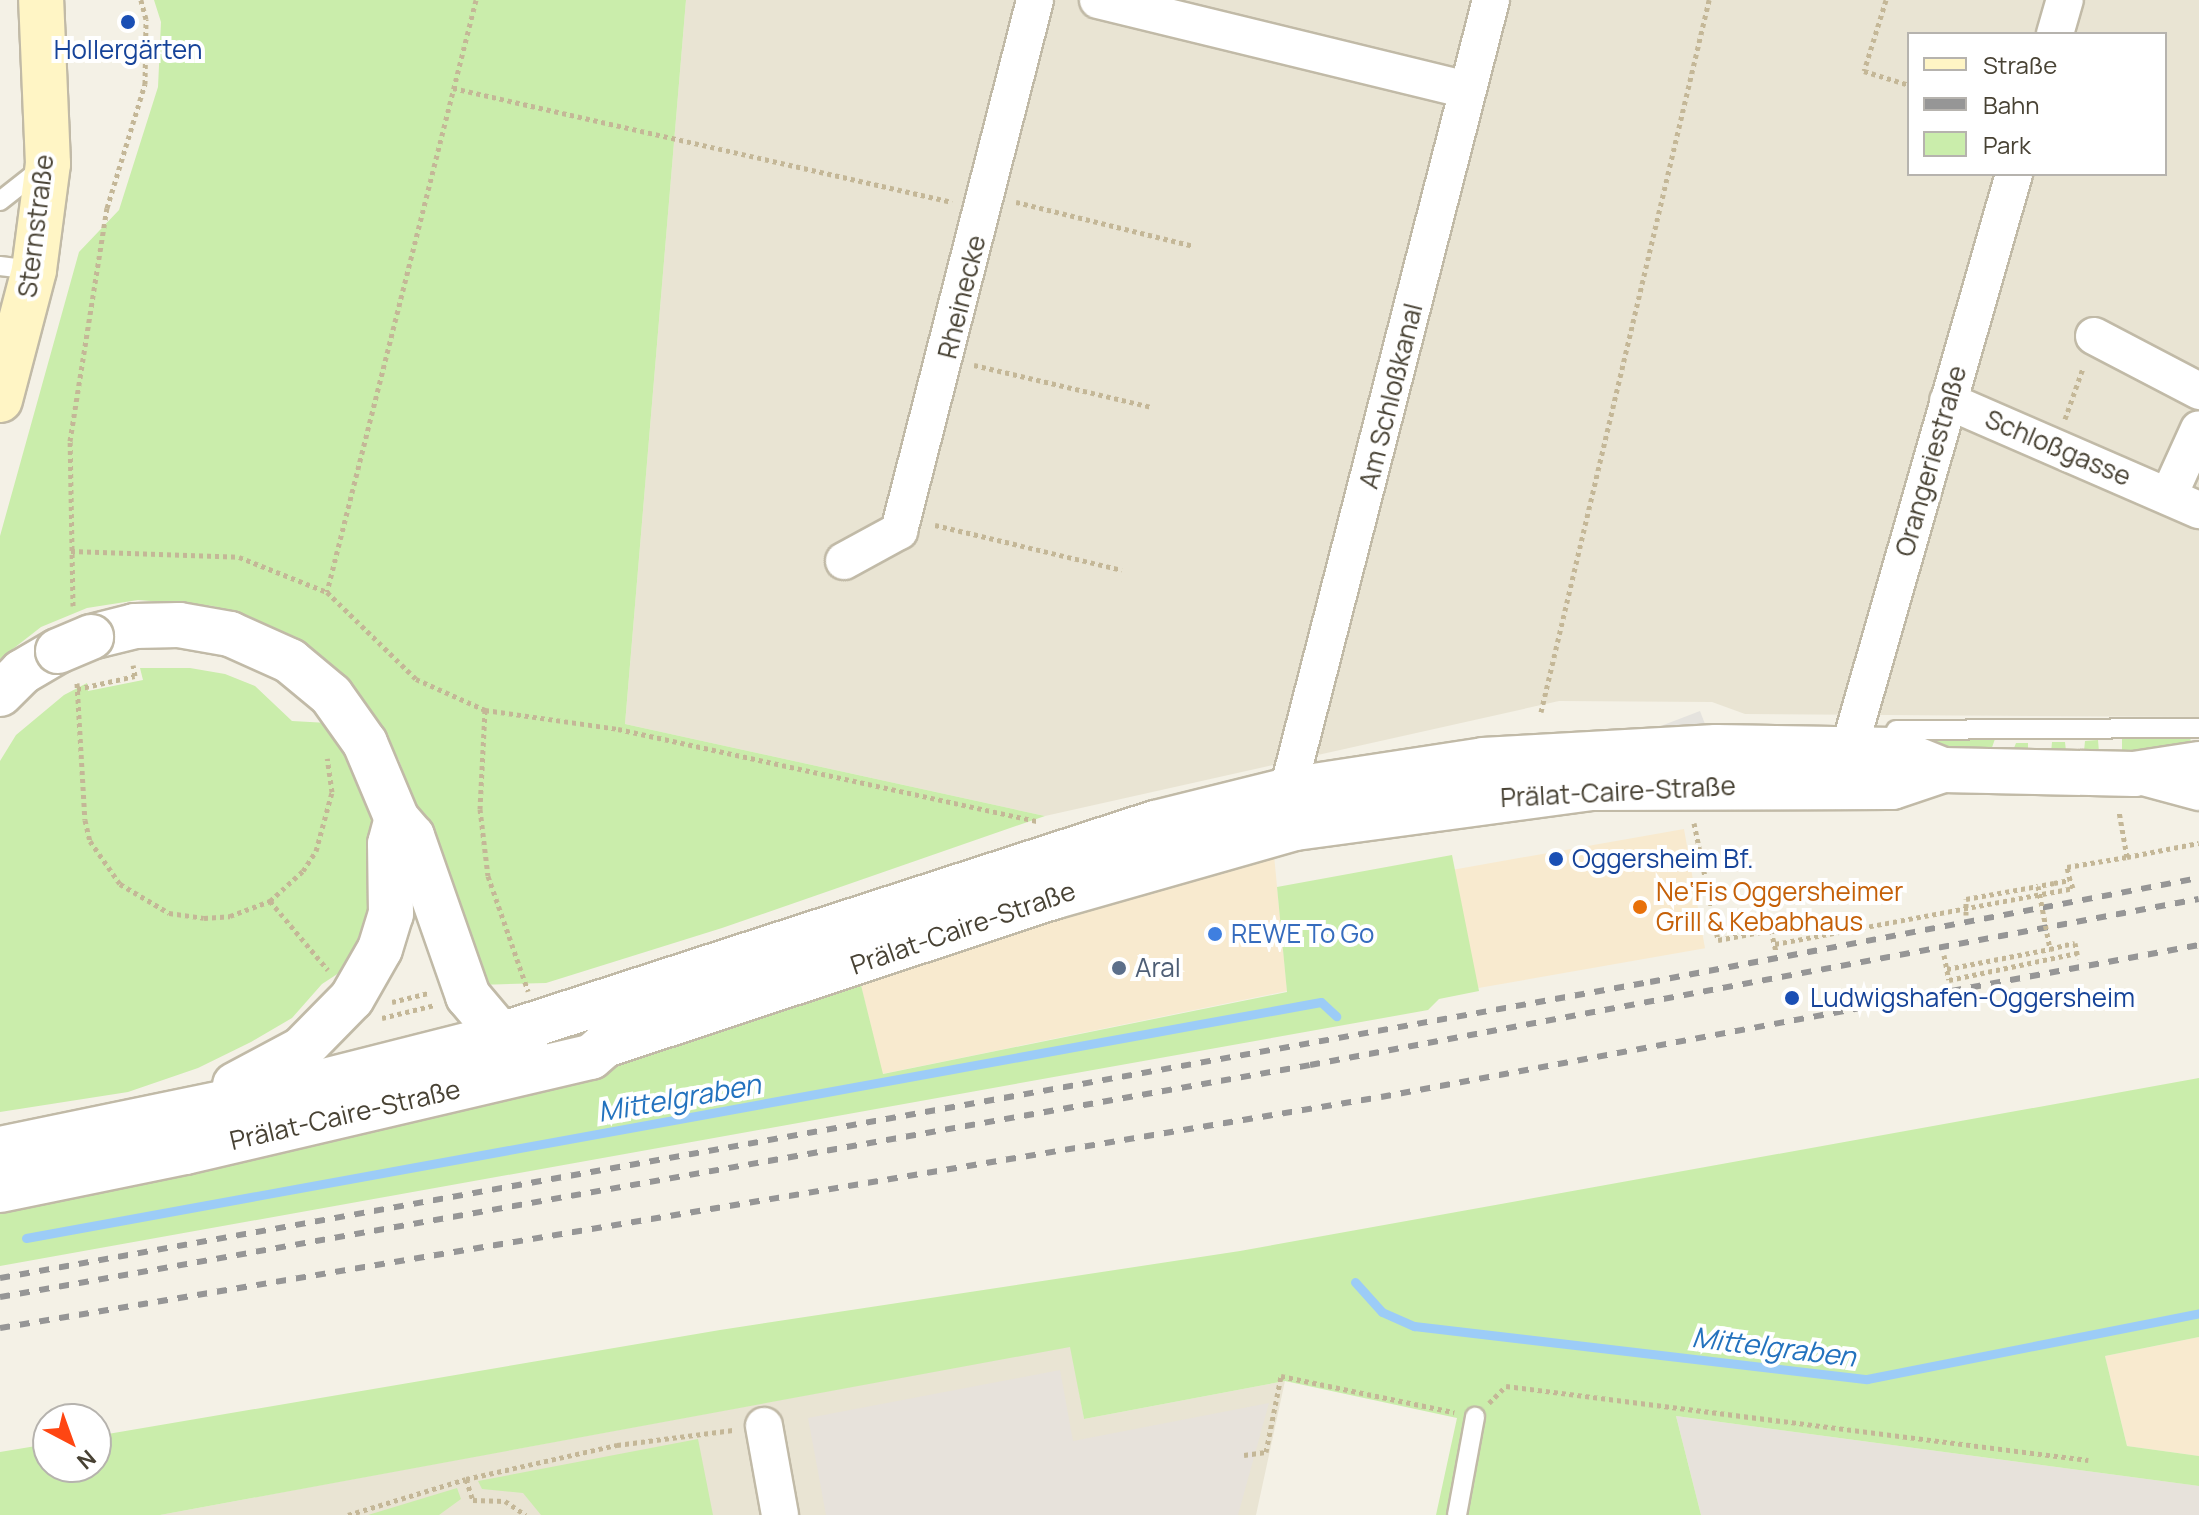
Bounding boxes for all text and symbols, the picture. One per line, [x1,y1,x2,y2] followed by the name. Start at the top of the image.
[119,13,137,31] marker: Hollergärten
[1907,32,2167,176] legend
[54,34,202,66] place label: Hollergärten
[1983,48,2057,81] text: Straße
[1983,88,2040,121] text: Bahn
[1983,128,2031,161] text: Park
[12,153,60,299] street label: Sternstraße
[932,232,992,362] street label: Rheinecke
[1353,300,1429,492] street label: Am Schloßkanal
[1889,362,1973,560] street label: Orangeriestraße
[1980,403,2136,493] street label: Schloßgasse
[1500,770,1736,814] street label: Prälat-Caire-Straße
[1572,843,1754,875] place label: Oggersheim Bf.
[1547,850,1565,868] marker: Oggersheim Bf.
[846,875,1080,981] street label: Prälat-Caire-Straße
[1656,876,1903,938] place label: Ne‘Fis Oggersheimer Grill & Kebabhaus
[1631,898,1649,916] marker: Ne‘Fis Oggersheimer Grill & Kebabhaus
[1231,918,1374,950] place label: REWE To Go
[1206,925,1224,943] marker: REWE To Go
[1135,952,1181,984] place label: Aral
[1110,959,1128,977] marker: Aral
[1810,982,2135,1014] place label: Ludwigshafen-Oggersheim
[1781,987,1803,1009] marker: Ludwigshafen-Oggersheim
[595,1066,763,1128] water label: Mittelgraben
[227,1073,463,1157] street label: Prälat-Caire-Straße
[1690,1319,1858,1373] water label: Mittelgraben
[32,1403,112,1483] north arrow
[71,1443,102,1476] text: N

